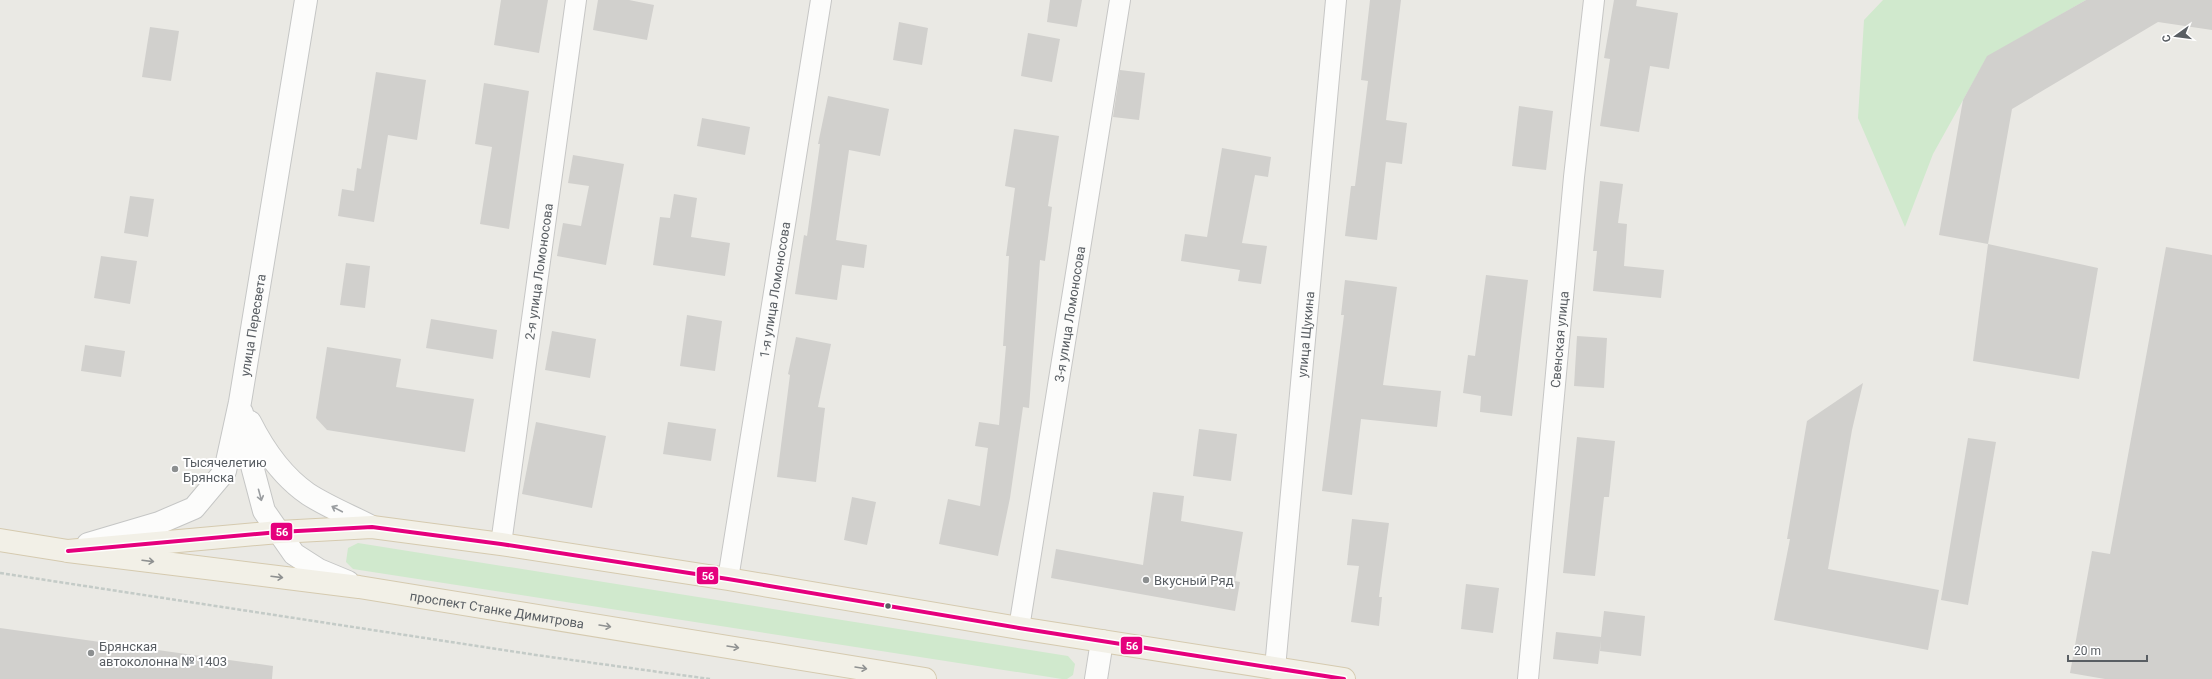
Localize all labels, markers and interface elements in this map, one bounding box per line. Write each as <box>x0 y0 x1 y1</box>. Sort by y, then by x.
north arrow <box>2156 16 2196 56</box>
text: С <box>2160 33 2174 43</box>
street label: 2-я улица Ломоносова <box>522 202 555 341</box>
street label: 1-я улица Ломоносова <box>756 221 793 359</box>
street label: 3-я улица Ломоносова <box>1051 245 1088 383</box>
street label: улица Пересвета <box>237 273 268 377</box>
street label: улица Щукина <box>1294 290 1317 378</box>
street label: Свенская улица <box>1547 290 1571 389</box>
place label: Тысячелетию Брянска <box>183 455 267 485</box>
marker: Тысячелетию Брянска <box>170 464 180 474</box>
one-way arrow <box>257 488 264 501</box>
one-way arrow <box>331 504 343 512</box>
line badge: 56 <box>270 522 293 541</box>
text: 56 <box>276 526 288 539</box>
one-way arrow <box>141 557 154 564</box>
line badge: 56 <box>696 566 719 585</box>
text: 56 <box>702 570 714 583</box>
one-way arrow <box>270 573 283 580</box>
place label: Вкусный Ряд <box>1154 573 1234 588</box>
marker: Вкусный Ряд <box>1141 575 1151 585</box>
street label: проспект Станке Димитрова <box>409 588 585 631</box>
unlabelled marker <box>883 601 893 611</box>
one-way arrow <box>598 622 611 630</box>
line badge: 56 <box>1120 636 1143 655</box>
scale bar <box>2068 637 2147 663</box>
place label: Брянская автоколонна № 1403 <box>99 639 227 669</box>
text: 56 <box>1126 640 1138 653</box>
one-way arrow <box>726 643 739 651</box>
text: 20 m <box>2074 644 2101 658</box>
marker: Брянская автоколонна № 1403 <box>86 648 96 658</box>
one-way arrow <box>854 665 867 673</box>

